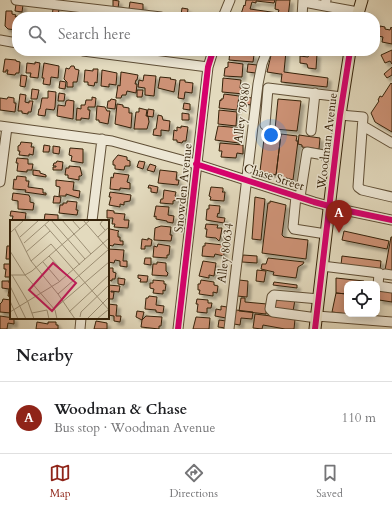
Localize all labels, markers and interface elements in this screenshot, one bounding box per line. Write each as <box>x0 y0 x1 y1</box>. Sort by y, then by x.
search box <box>12 12 380 56</box>
icon: search <box>26 23 48 45</box>
text: Search here <box>58 24 131 44</box>
street label: Alley 79880 <box>230 82 254 144</box>
street label: Woodman Avenue <box>313 92 341 191</box>
your location <box>261 125 281 145</box>
street label: Snowden Avenue <box>170 143 196 233</box>
street label: Chase Street <box>242 160 306 194</box>
pin: A <box>326 200 352 233</box>
inset map <box>10 220 109 319</box>
street label: Alley 80634 <box>213 222 237 284</box>
map controls <box>344 281 380 317</box>
button: locate <box>344 281 380 317</box>
text: Nearby <box>16 344 73 367</box>
text: Woodman & Chase <box>54 399 187 419</box>
text: A <box>24 409 34 427</box>
text: 110 m <box>342 409 376 427</box>
text: Bus stop · Woodman Avenue <box>54 419 215 437</box>
tab: Map <box>49 462 71 501</box>
tab: Directions <box>169 462 218 501</box>
tab: Saved <box>316 462 343 501</box>

